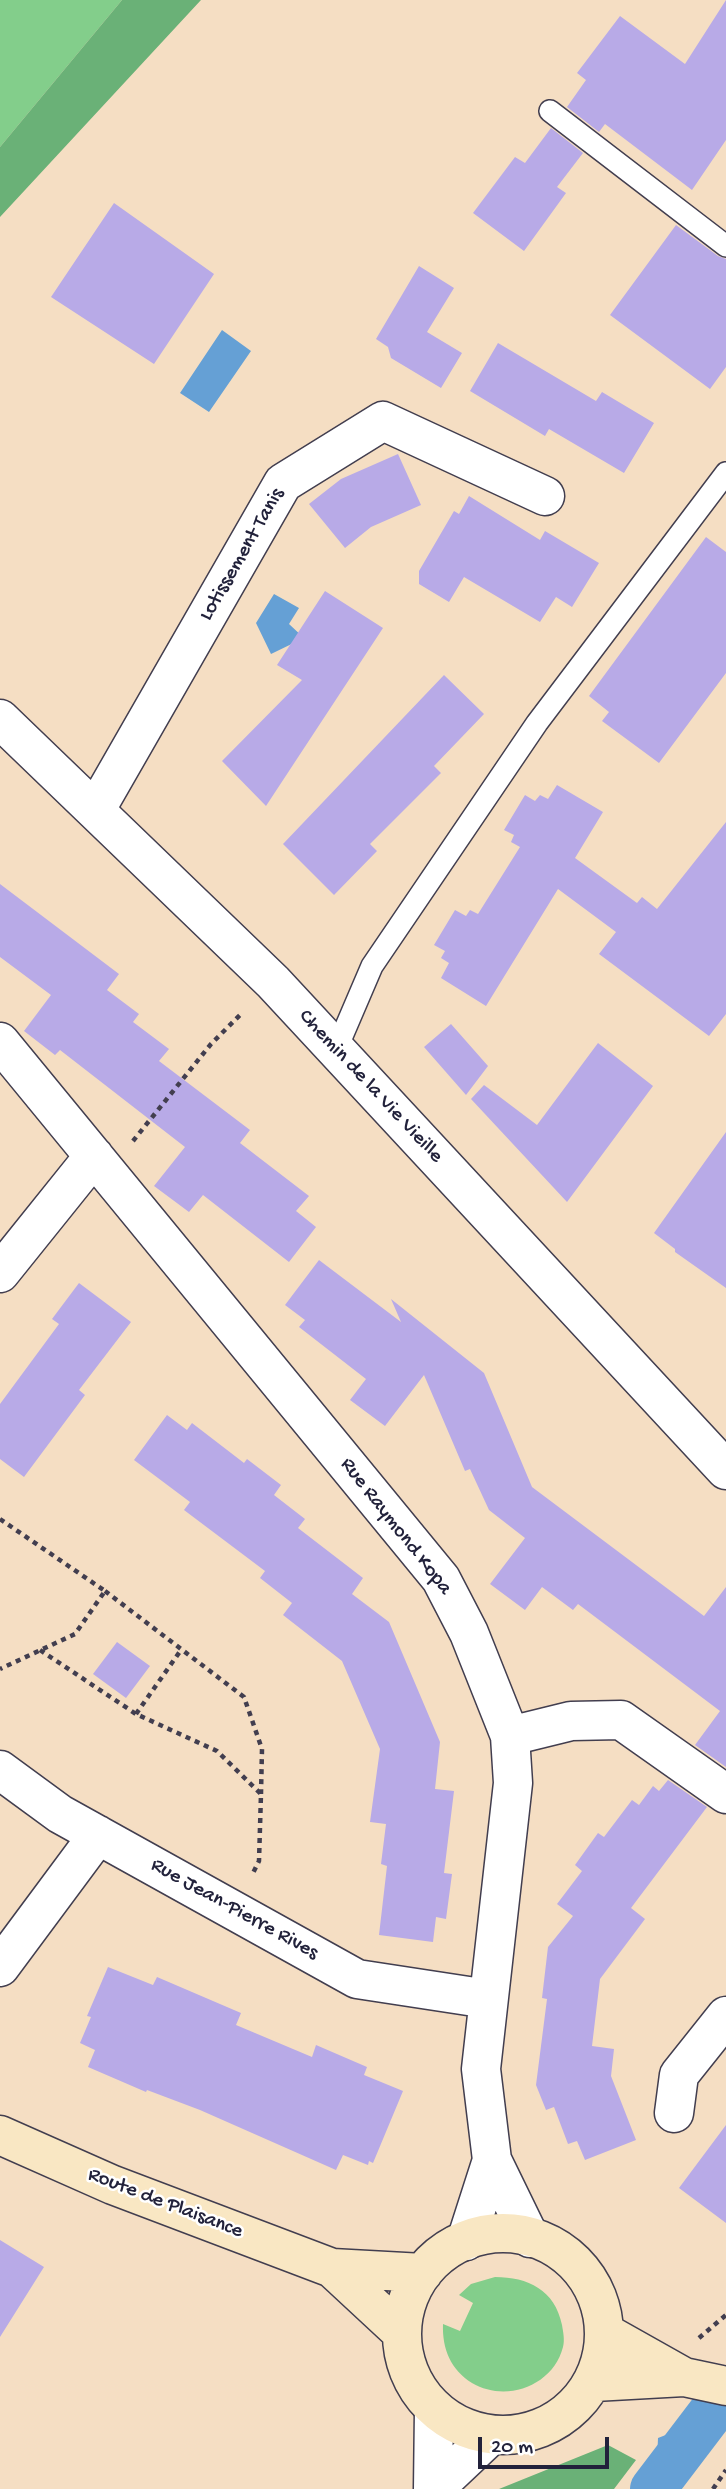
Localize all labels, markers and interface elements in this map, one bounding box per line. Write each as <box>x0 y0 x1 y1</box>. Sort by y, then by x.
street label: Lotissement Tanis <box>195 484 291 626</box>
street label: Chemin de la Vie Vieille <box>292 1005 448 1169</box>
street label: Rue Raymond Kopa <box>334 1453 456 1601</box>
street label: Rue Jean-Pierre Rives <box>146 1853 322 1967</box>
street label: Route de Plaisance <box>84 2163 246 2245</box>
scale bar <box>481 2422 612 2466</box>
text: 20 m <box>491 2436 533 2461</box>

